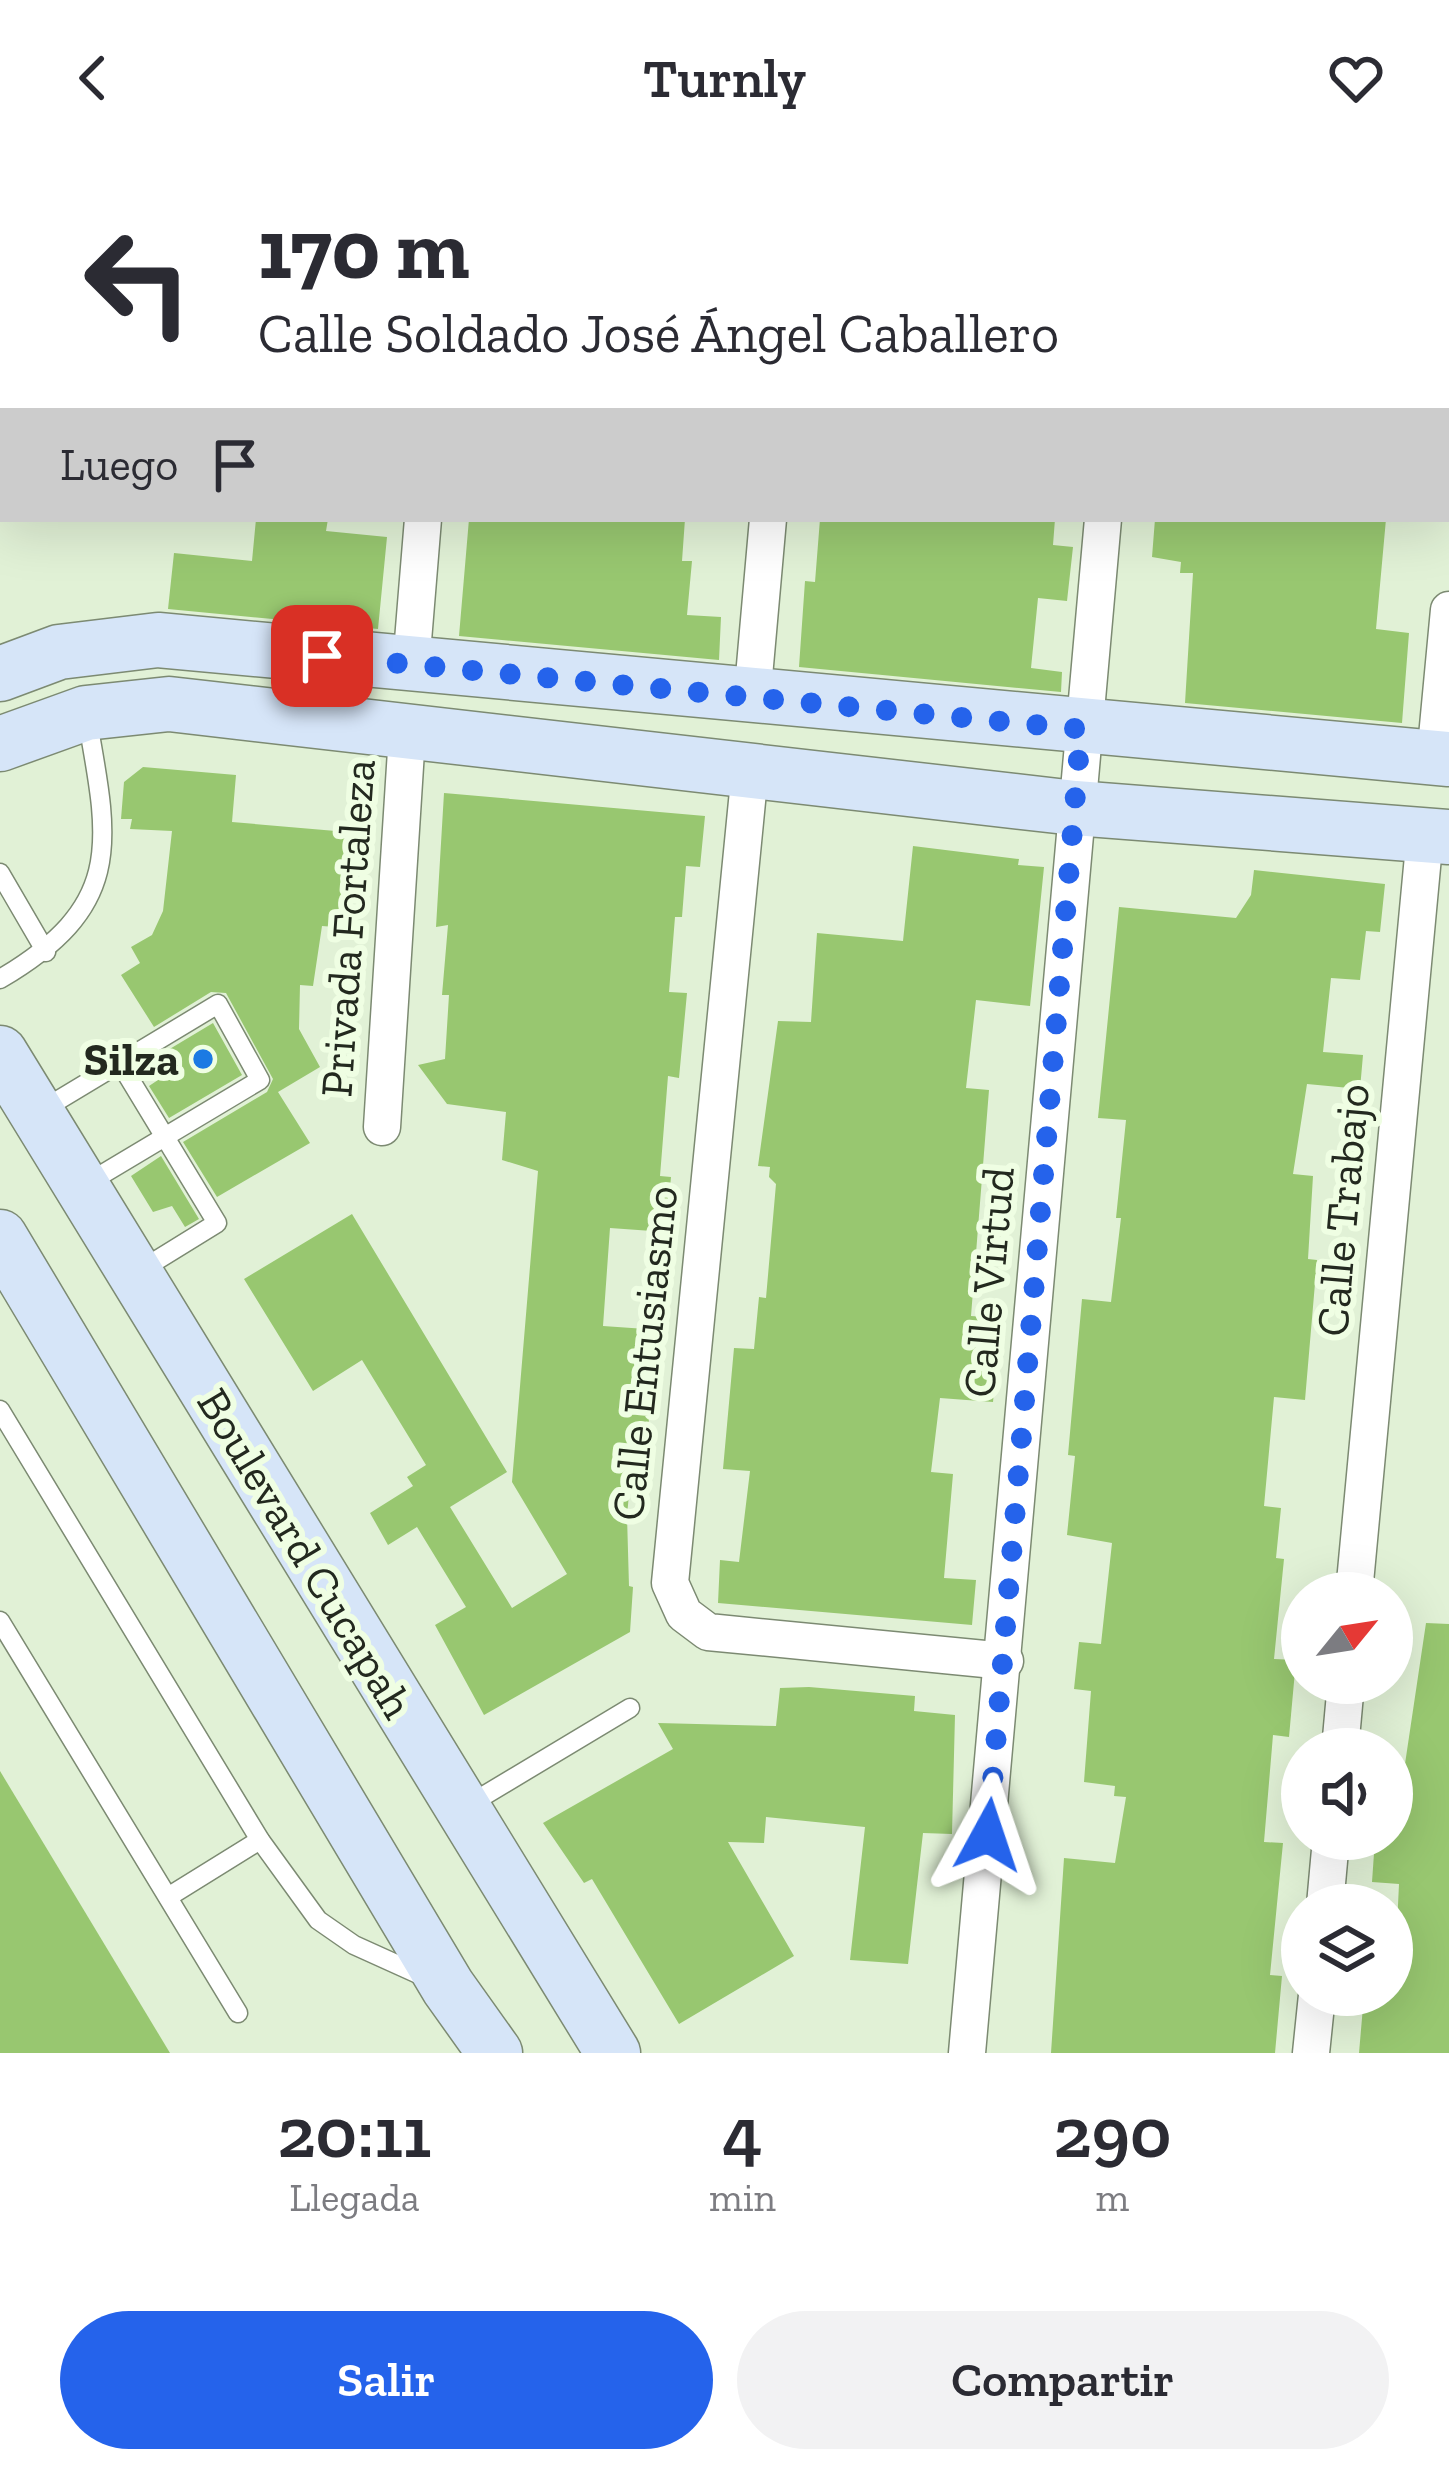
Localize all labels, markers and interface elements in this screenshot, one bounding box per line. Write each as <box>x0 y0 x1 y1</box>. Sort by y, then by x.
icon: back <box>60 45 126 111</box>
icon: heart <box>1323 45 1389 111</box>
text: Turnly <box>643 46 806 111</box>
text: 170 m <box>258 199 470 300</box>
icon: left <box>60 204 216 360</box>
text: Calle Soldado José Ángel Caballero <box>258 301 1059 366</box>
icon: arrive <box>202 432 268 498</box>
text: Luego <box>60 438 178 492</box>
pin <box>271 605 373 707</box>
icon: arrive <box>289 623 355 689</box>
street label: Privada Fortaleza <box>309 757 387 1099</box>
place label: Silza <box>83 1033 179 1087</box>
marker: Silza <box>190 1046 216 1072</box>
street label: Calle Trabajo <box>1305 1082 1381 1339</box>
street label: Calle Virtud <box>952 1164 1026 1400</box>
street label: Calle Entusiasmo <box>601 1183 689 1523</box>
street label: Boulevard Cucapah <box>185 1379 425 1728</box>
north arrow <box>1281 1572 1413 1704</box>
map controls <box>1281 1572 1413 2016</box>
button: sound <box>1281 1728 1413 1860</box>
position arrow <box>925 1772 1051 1898</box>
button: layers <box>1281 1884 1413 2016</box>
text: 20:11 <box>278 2089 431 2175</box>
text: 4 <box>722 2089 763 2175</box>
text: 290 <box>1053 2089 1171 2175</box>
text: Llegada <box>289 2174 420 2221</box>
text: min <box>709 2174 776 2221</box>
text: m <box>1096 2174 1129 2221</box>
button: Salir <box>60 2311 713 2449</box>
button: Compartir <box>737 2311 1389 2449</box>

